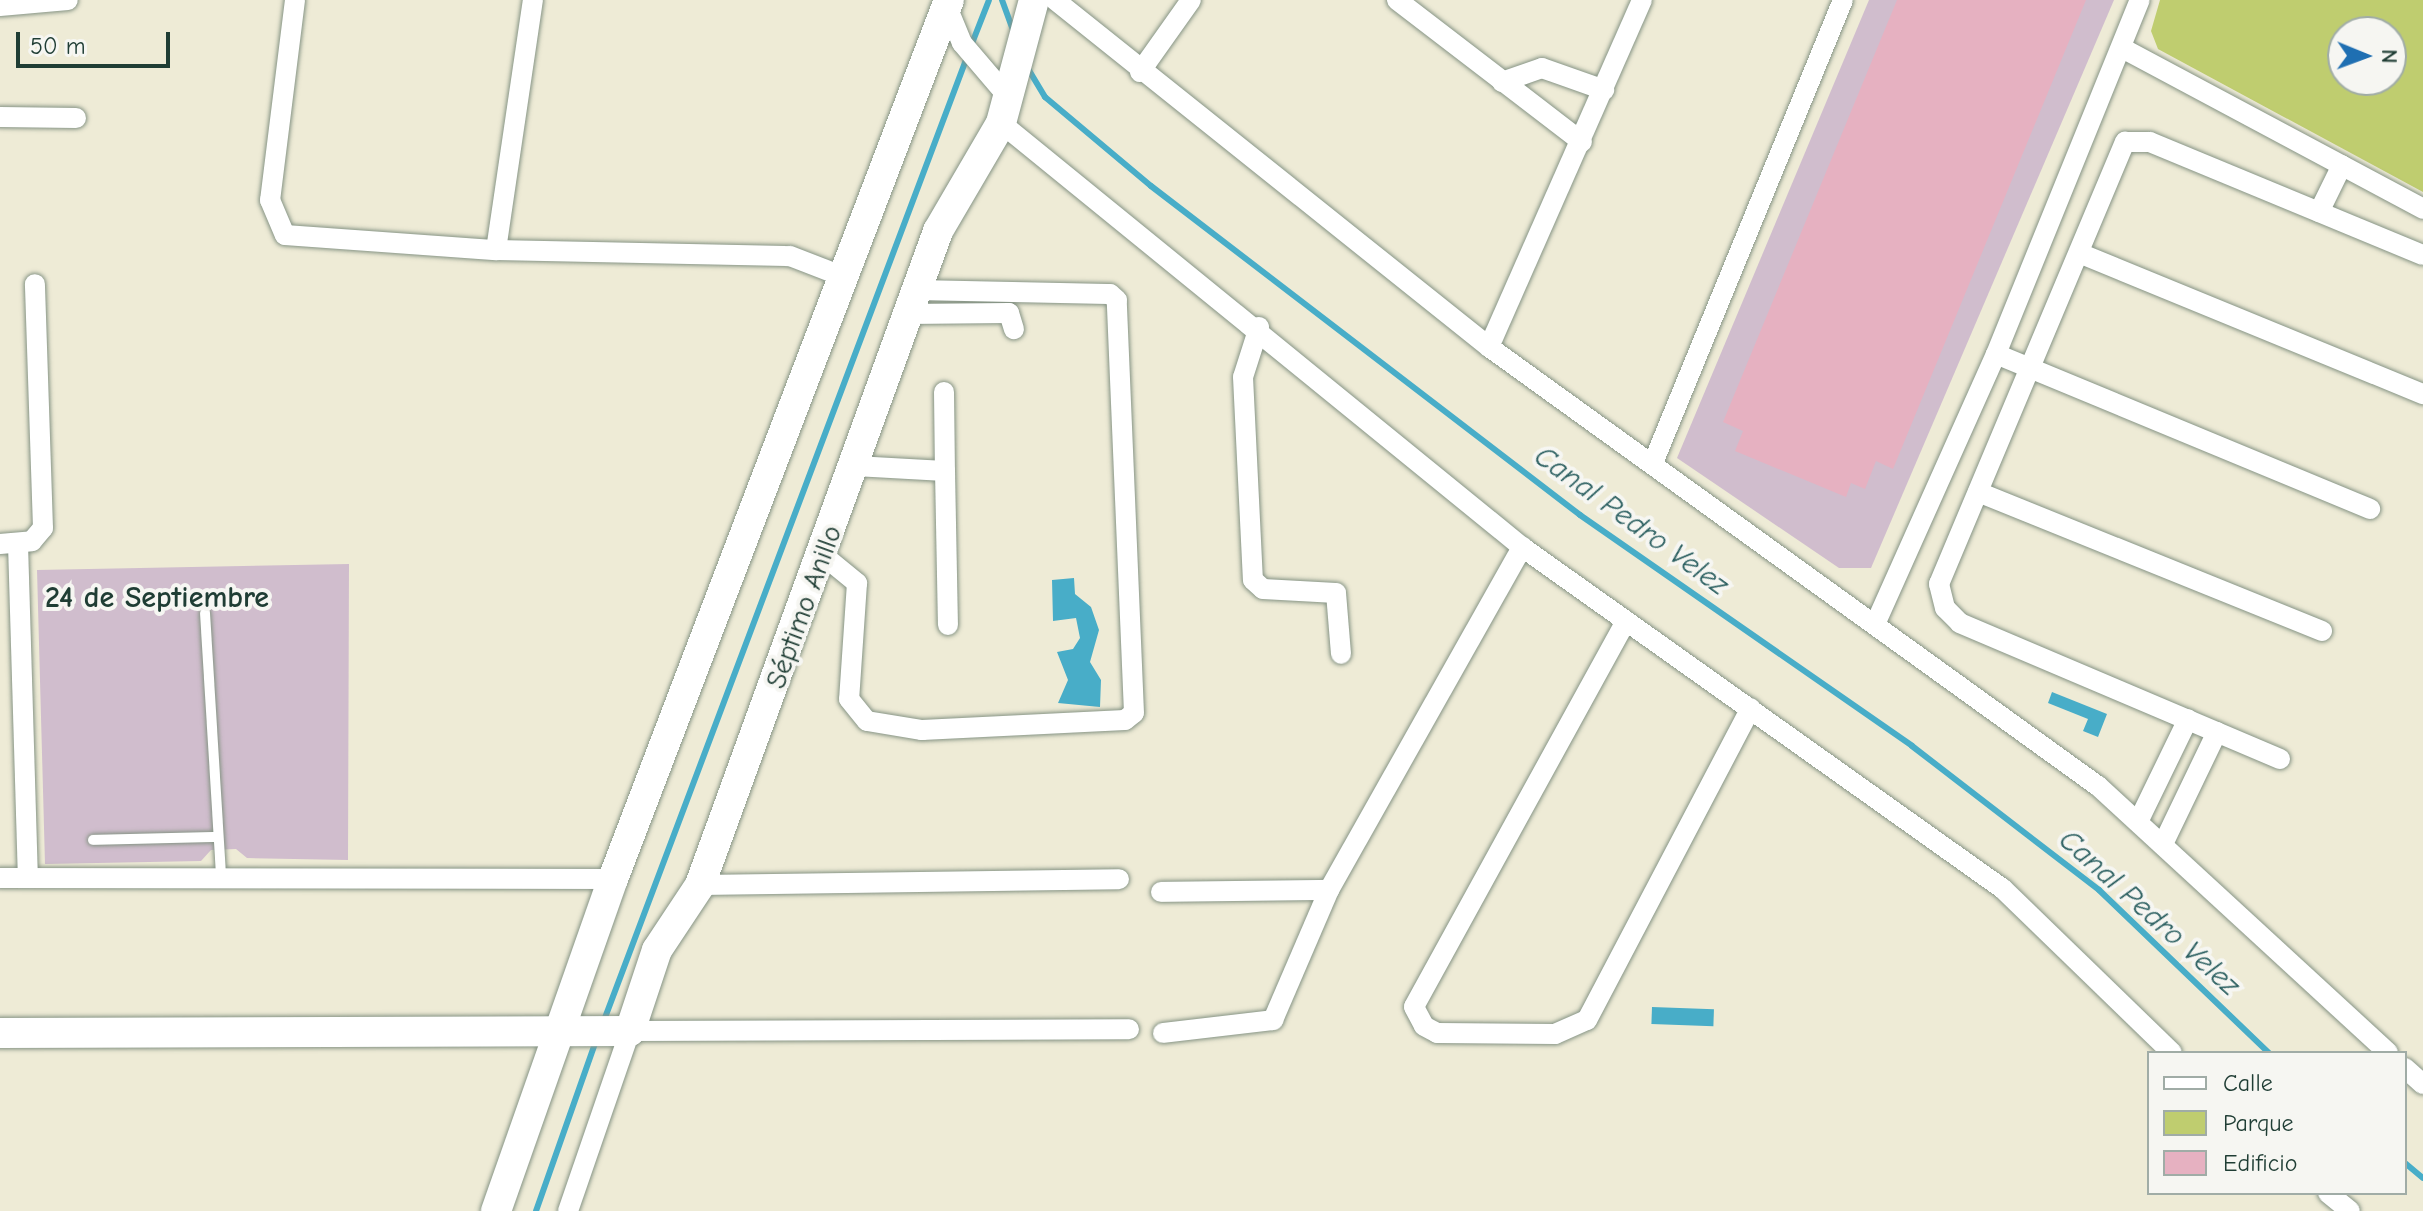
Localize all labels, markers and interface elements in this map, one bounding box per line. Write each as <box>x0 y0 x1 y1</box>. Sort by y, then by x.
scale bar <box>20 16 174 66</box>
north arrow <box>2327 16 2407 96</box>
text: 50 m <box>30 32 86 60</box>
text: N <box>2376 49 2402 64</box>
water label: Canal Pedro Velez <box>1527 439 1735 603</box>
street label: Séptimo Anillo <box>759 521 849 693</box>
district label: 24 de Septiembre <box>45 580 269 616</box>
water label: Canal Pedro Velez <box>2051 822 2247 1004</box>
legend <box>2147 1051 2407 1195</box>
text: Calle <box>2223 1069 2273 1097</box>
text: Parque <box>2223 1109 2294 1137</box>
text: Edificio <box>2223 1149 2298 1177</box>

